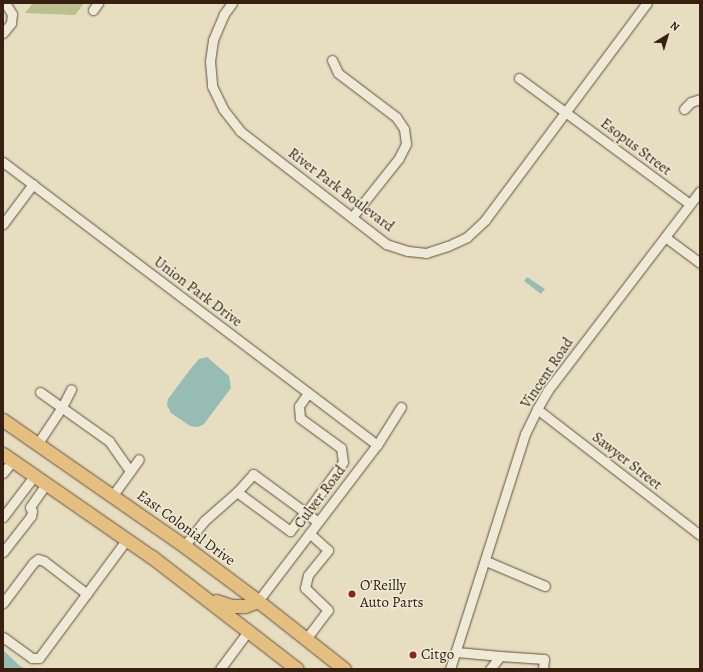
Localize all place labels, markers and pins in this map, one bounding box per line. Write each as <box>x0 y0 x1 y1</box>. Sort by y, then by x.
place label: O'Reilly Auto Parts <box>360 576 424 611</box>
marker: O'Reilly Auto Parts <box>347 589 357 599</box>
place label: Citgo <box>421 646 454 664</box>
marker: Citgo <box>408 650 418 660</box>

